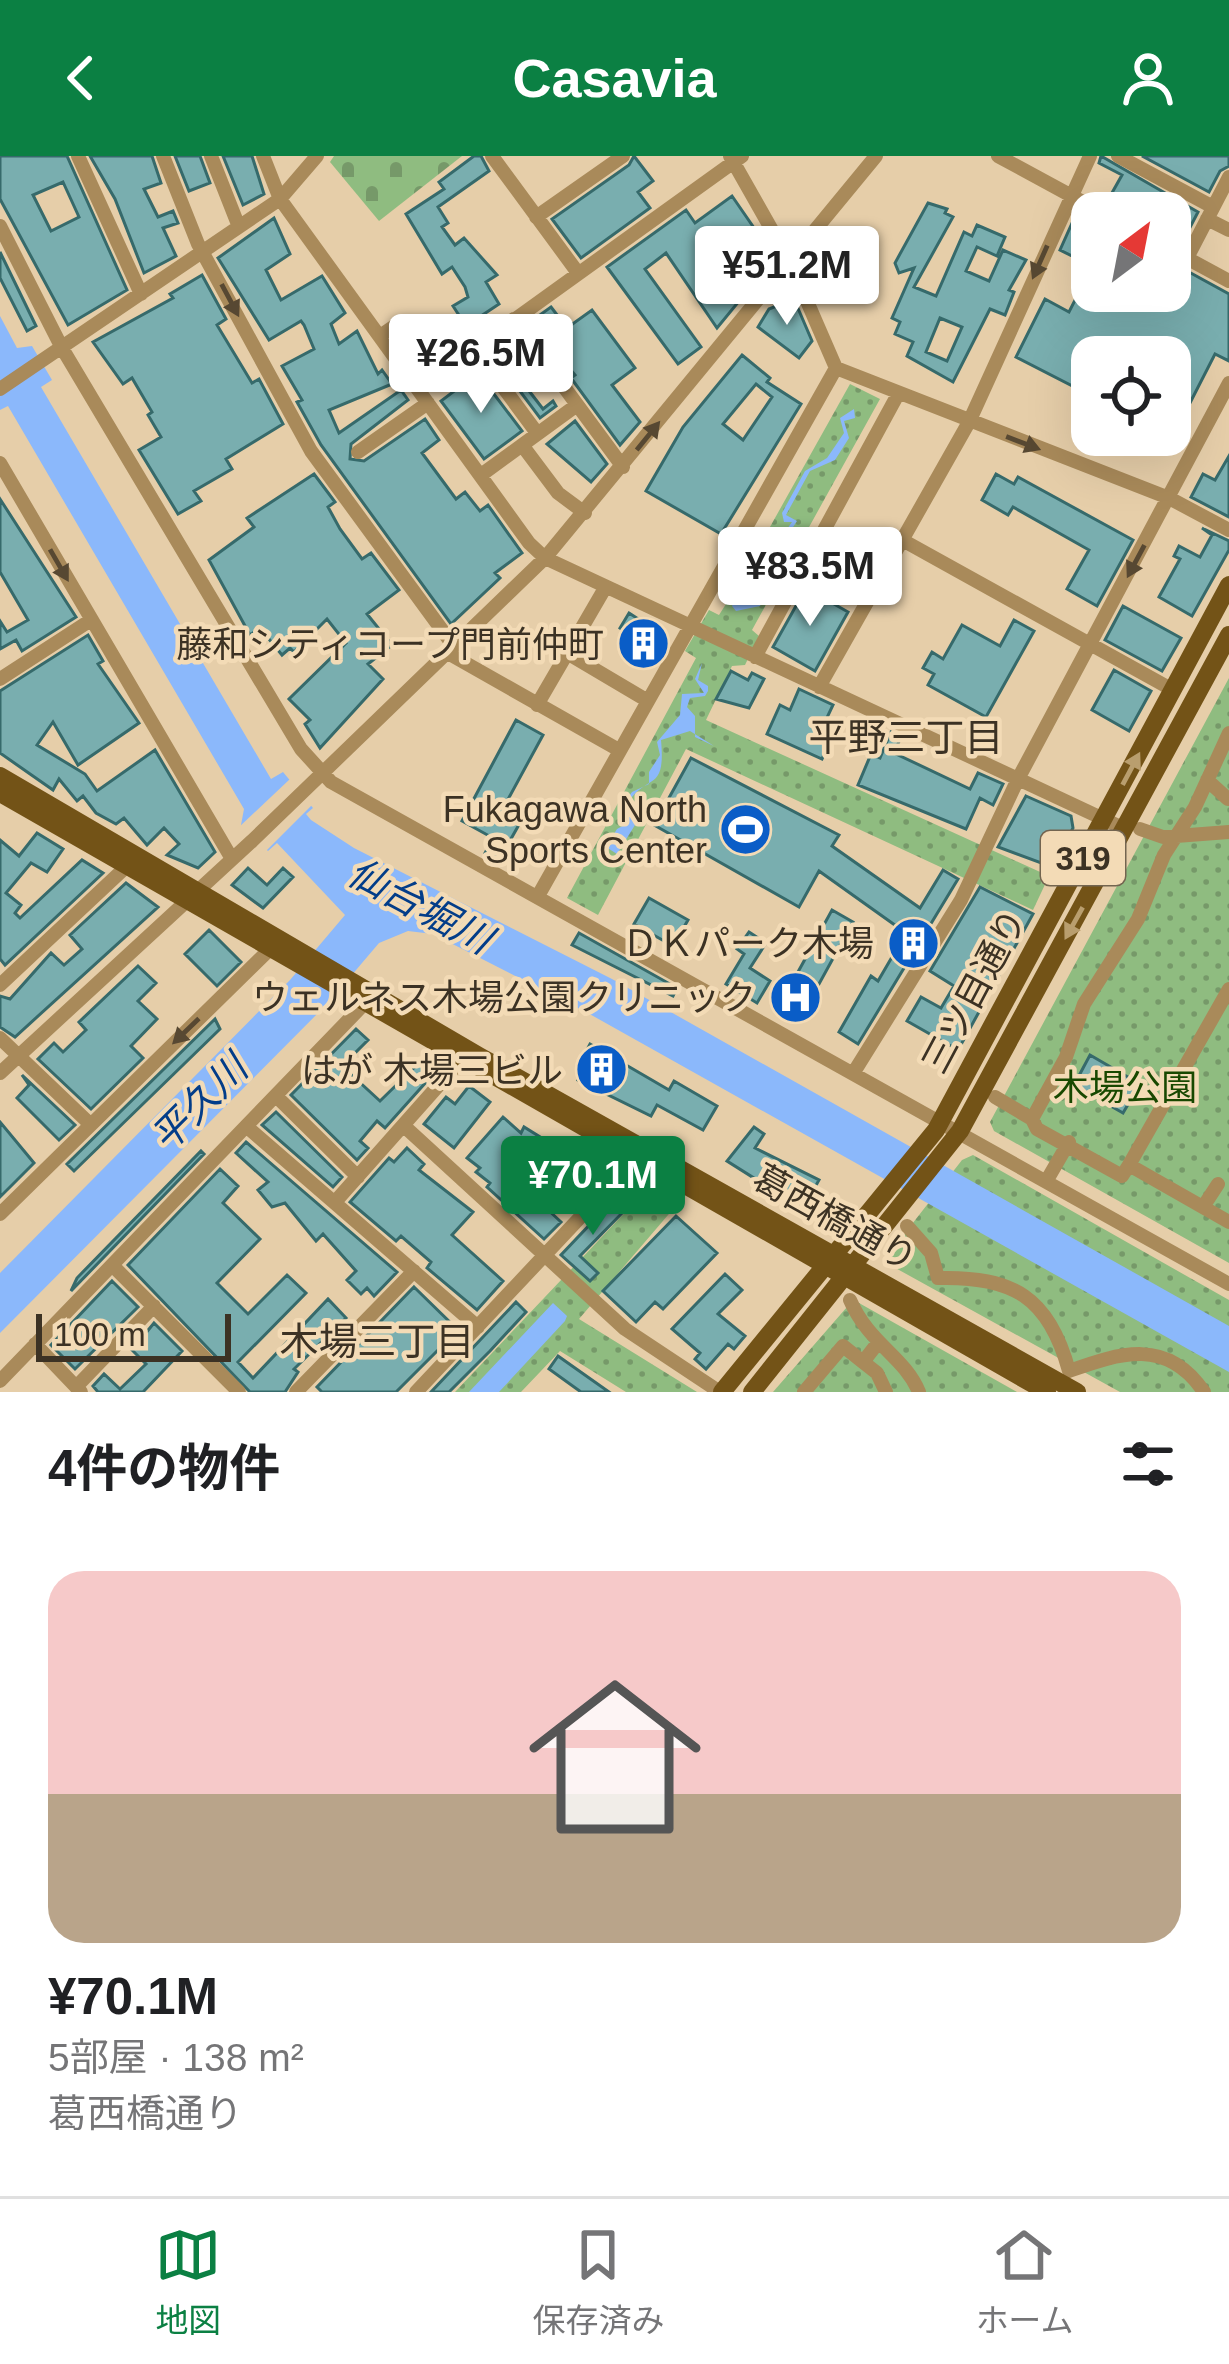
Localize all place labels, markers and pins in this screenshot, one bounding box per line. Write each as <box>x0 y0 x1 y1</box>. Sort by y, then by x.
pin: ¥51.2M <box>689 226 885 328</box>
pin: ¥26.5M <box>383 314 579 416</box>
pin: ¥83.5M <box>712 527 908 629</box>
building icon: 藤和シティコープ門前仲町 <box>615 616 671 672</box>
place label: 藤和シティコープ門前仲町 <box>176 624 604 665</box>
place label: Fukagawa North Sports Center <box>443 789 707 871</box>
sports icon: Fukagawa North Sports Center <box>718 802 774 858</box>
building icon: ＤＫパーク木場 <box>885 915 941 971</box>
place label: ＤＫパーク木場 <box>622 923 874 964</box>
hospital icon: ウェルネス木場公園クリニック <box>767 969 823 1025</box>
place label: ウェルネス木場公園クリニック <box>252 977 756 1018</box>
building icon: はが 木場三ビル <box>574 1042 630 1098</box>
place label: はが 木場三ビル <box>301 1050 563 1091</box>
pin: ¥70.1M <box>495 1136 691 1238</box>

